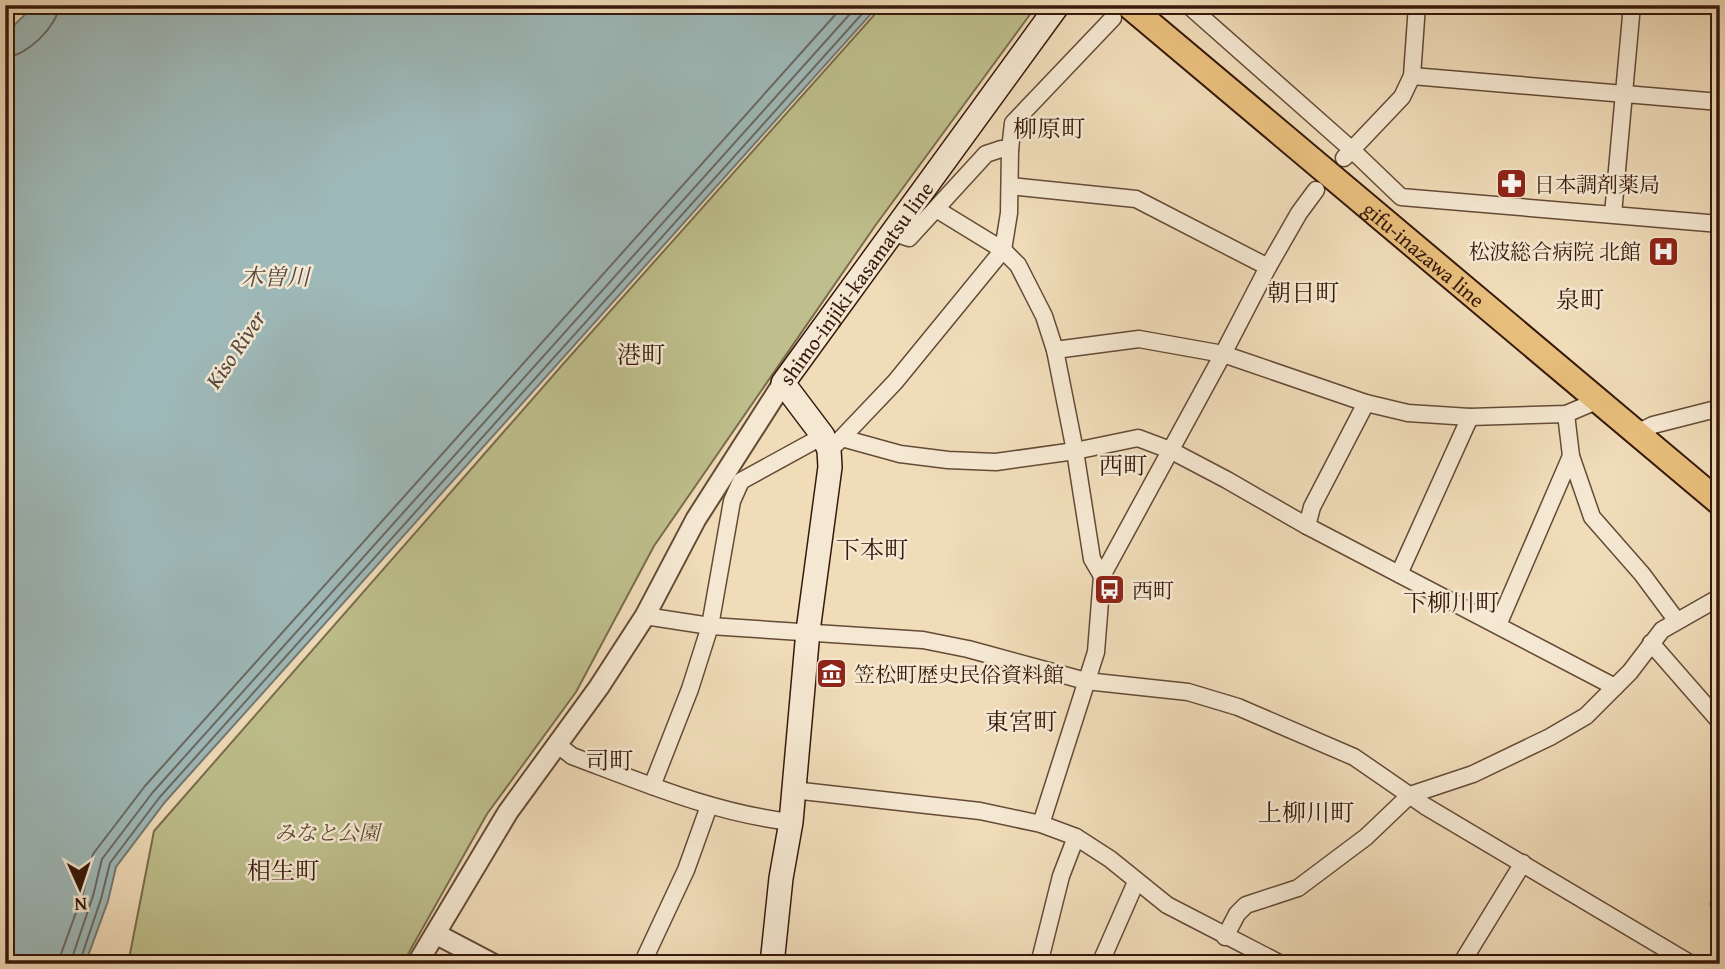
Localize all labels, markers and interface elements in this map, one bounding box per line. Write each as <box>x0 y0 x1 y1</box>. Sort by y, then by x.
district label: 柳原町 <box>1013 111 1085 146</box>
pharmacy icon: 日本調剤薬局 <box>1494 167 1528 201</box>
place label: 日本調剤薬局 <box>1534 169 1660 200</box>
street label: shimo-injiki-kasamatsu line <box>771 174 941 391</box>
street label: gifu-inazawa line <box>1356 194 1492 315</box>
hospital icon: 松波総合病院 北館 <box>1647 234 1681 268</box>
place label: 松波総合病院 北館 <box>1468 236 1641 267</box>
water label: 木曽川 <box>241 260 313 293</box>
district label: 朝日町 <box>1267 275 1339 310</box>
district label: 泉町 <box>1556 282 1604 317</box>
water label: Kiso River <box>196 302 274 395</box>
district label: 港町 <box>617 337 665 372</box>
district label: 西町 <box>1099 448 1147 483</box>
district label: 下本町 <box>836 532 908 567</box>
bus stop icon: 西町 <box>1092 573 1126 607</box>
place label: 西町 <box>1132 575 1174 606</box>
district label: 下柳川町 <box>1403 585 1499 620</box>
museum icon: 笠松町歴史民俗資料館 <box>814 657 848 691</box>
place label: 笠松町歴史民俗資料館 <box>854 659 1064 690</box>
district label: 東宮町 <box>985 704 1057 739</box>
district label: 司町 <box>585 743 633 778</box>
district label: 上柳川町 <box>1258 795 1354 830</box>
park label: みなと公園 <box>275 817 382 848</box>
north arrow <box>46 853 116 923</box>
district label: 相生町 <box>247 853 319 888</box>
text: N <box>74 891 88 919</box>

